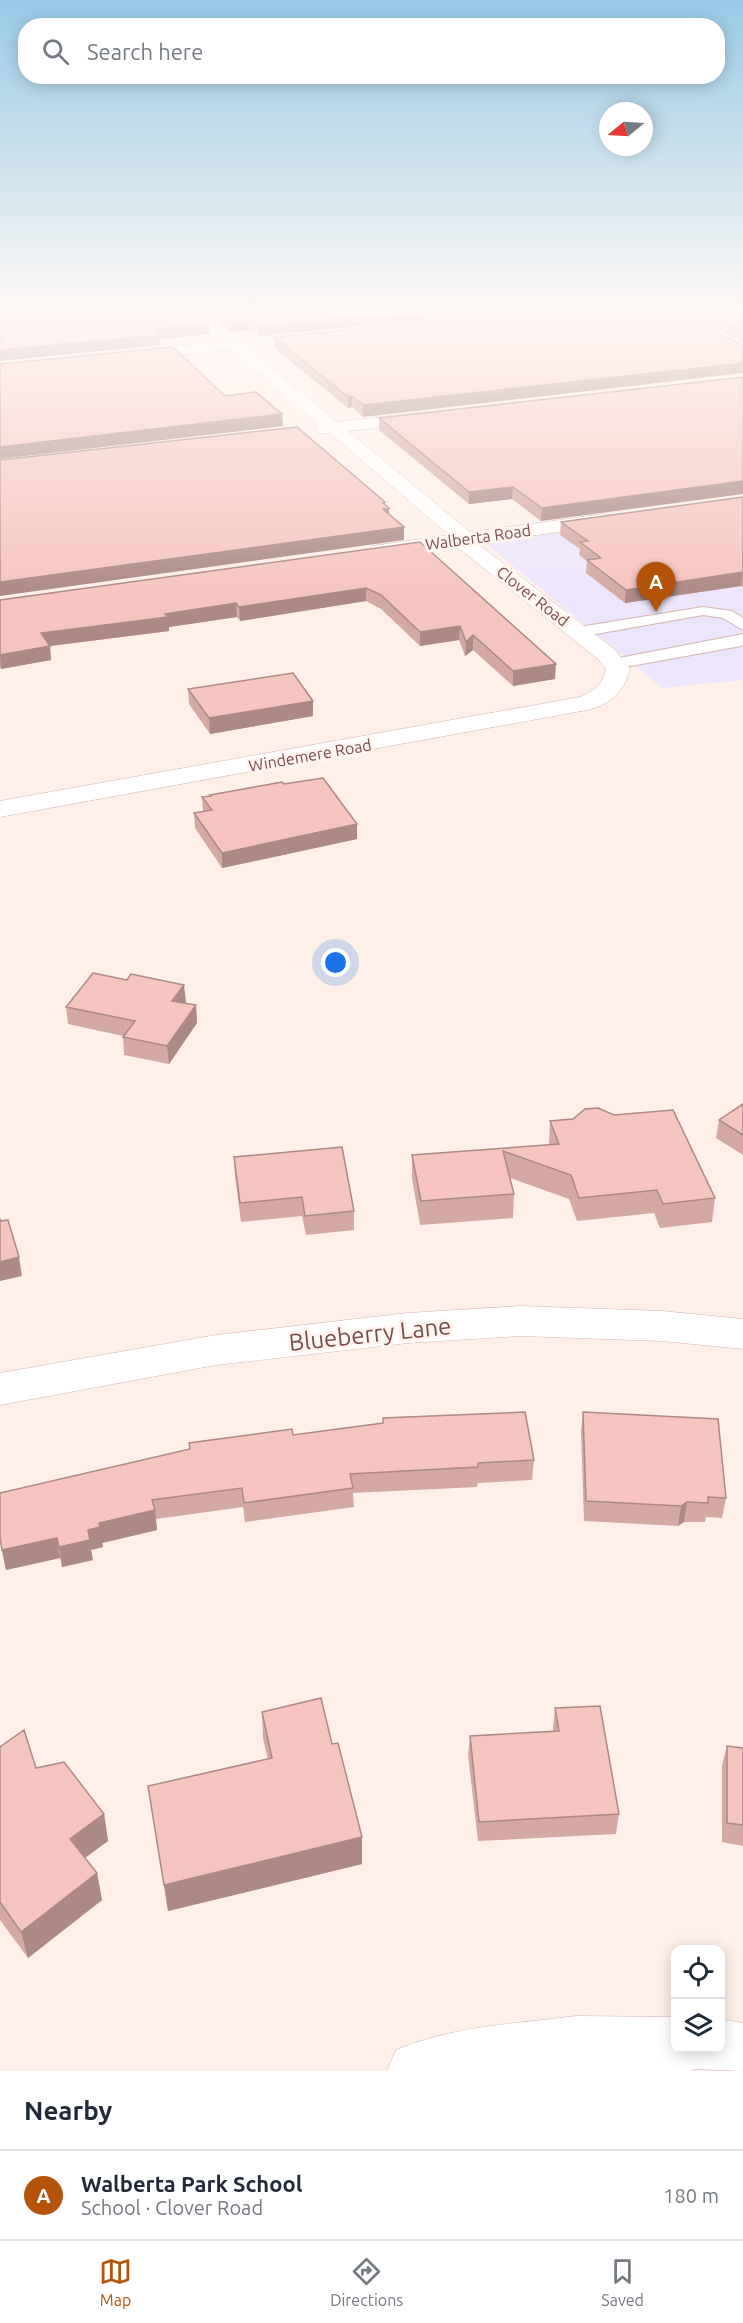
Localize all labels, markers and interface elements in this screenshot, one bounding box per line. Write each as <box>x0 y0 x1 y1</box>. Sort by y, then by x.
search box <box>18 18 725 84</box>
icon: search <box>39 35 72 68</box>
text: Search here <box>87 39 203 64</box>
north arrow <box>599 102 653 156</box>
street label: Walberta Road <box>424 521 532 553</box>
street label: Clover Road <box>493 562 573 630</box>
pin: A <box>636 562 676 612</box>
street label: Windemere Road <box>247 735 373 775</box>
your location <box>321 948 350 977</box>
street label: Blueberry Lane <box>287 1312 453 1356</box>
map controls <box>671 1945 725 2053</box>
button: locate <box>671 1945 725 1999</box>
button: layers <box>671 1999 725 2053</box>
text: Nearby <box>24 2096 112 2125</box>
text: Walberta Park School <box>81 2171 302 2196</box>
text: A <box>36 2184 51 2207</box>
text: 180 m <box>663 2184 719 2207</box>
text: School · Clover Road <box>81 2196 263 2219</box>
tab: Map <box>99 2255 132 2309</box>
tab: Directions <box>330 2255 403 2309</box>
tab: Saved <box>601 2255 644 2309</box>

